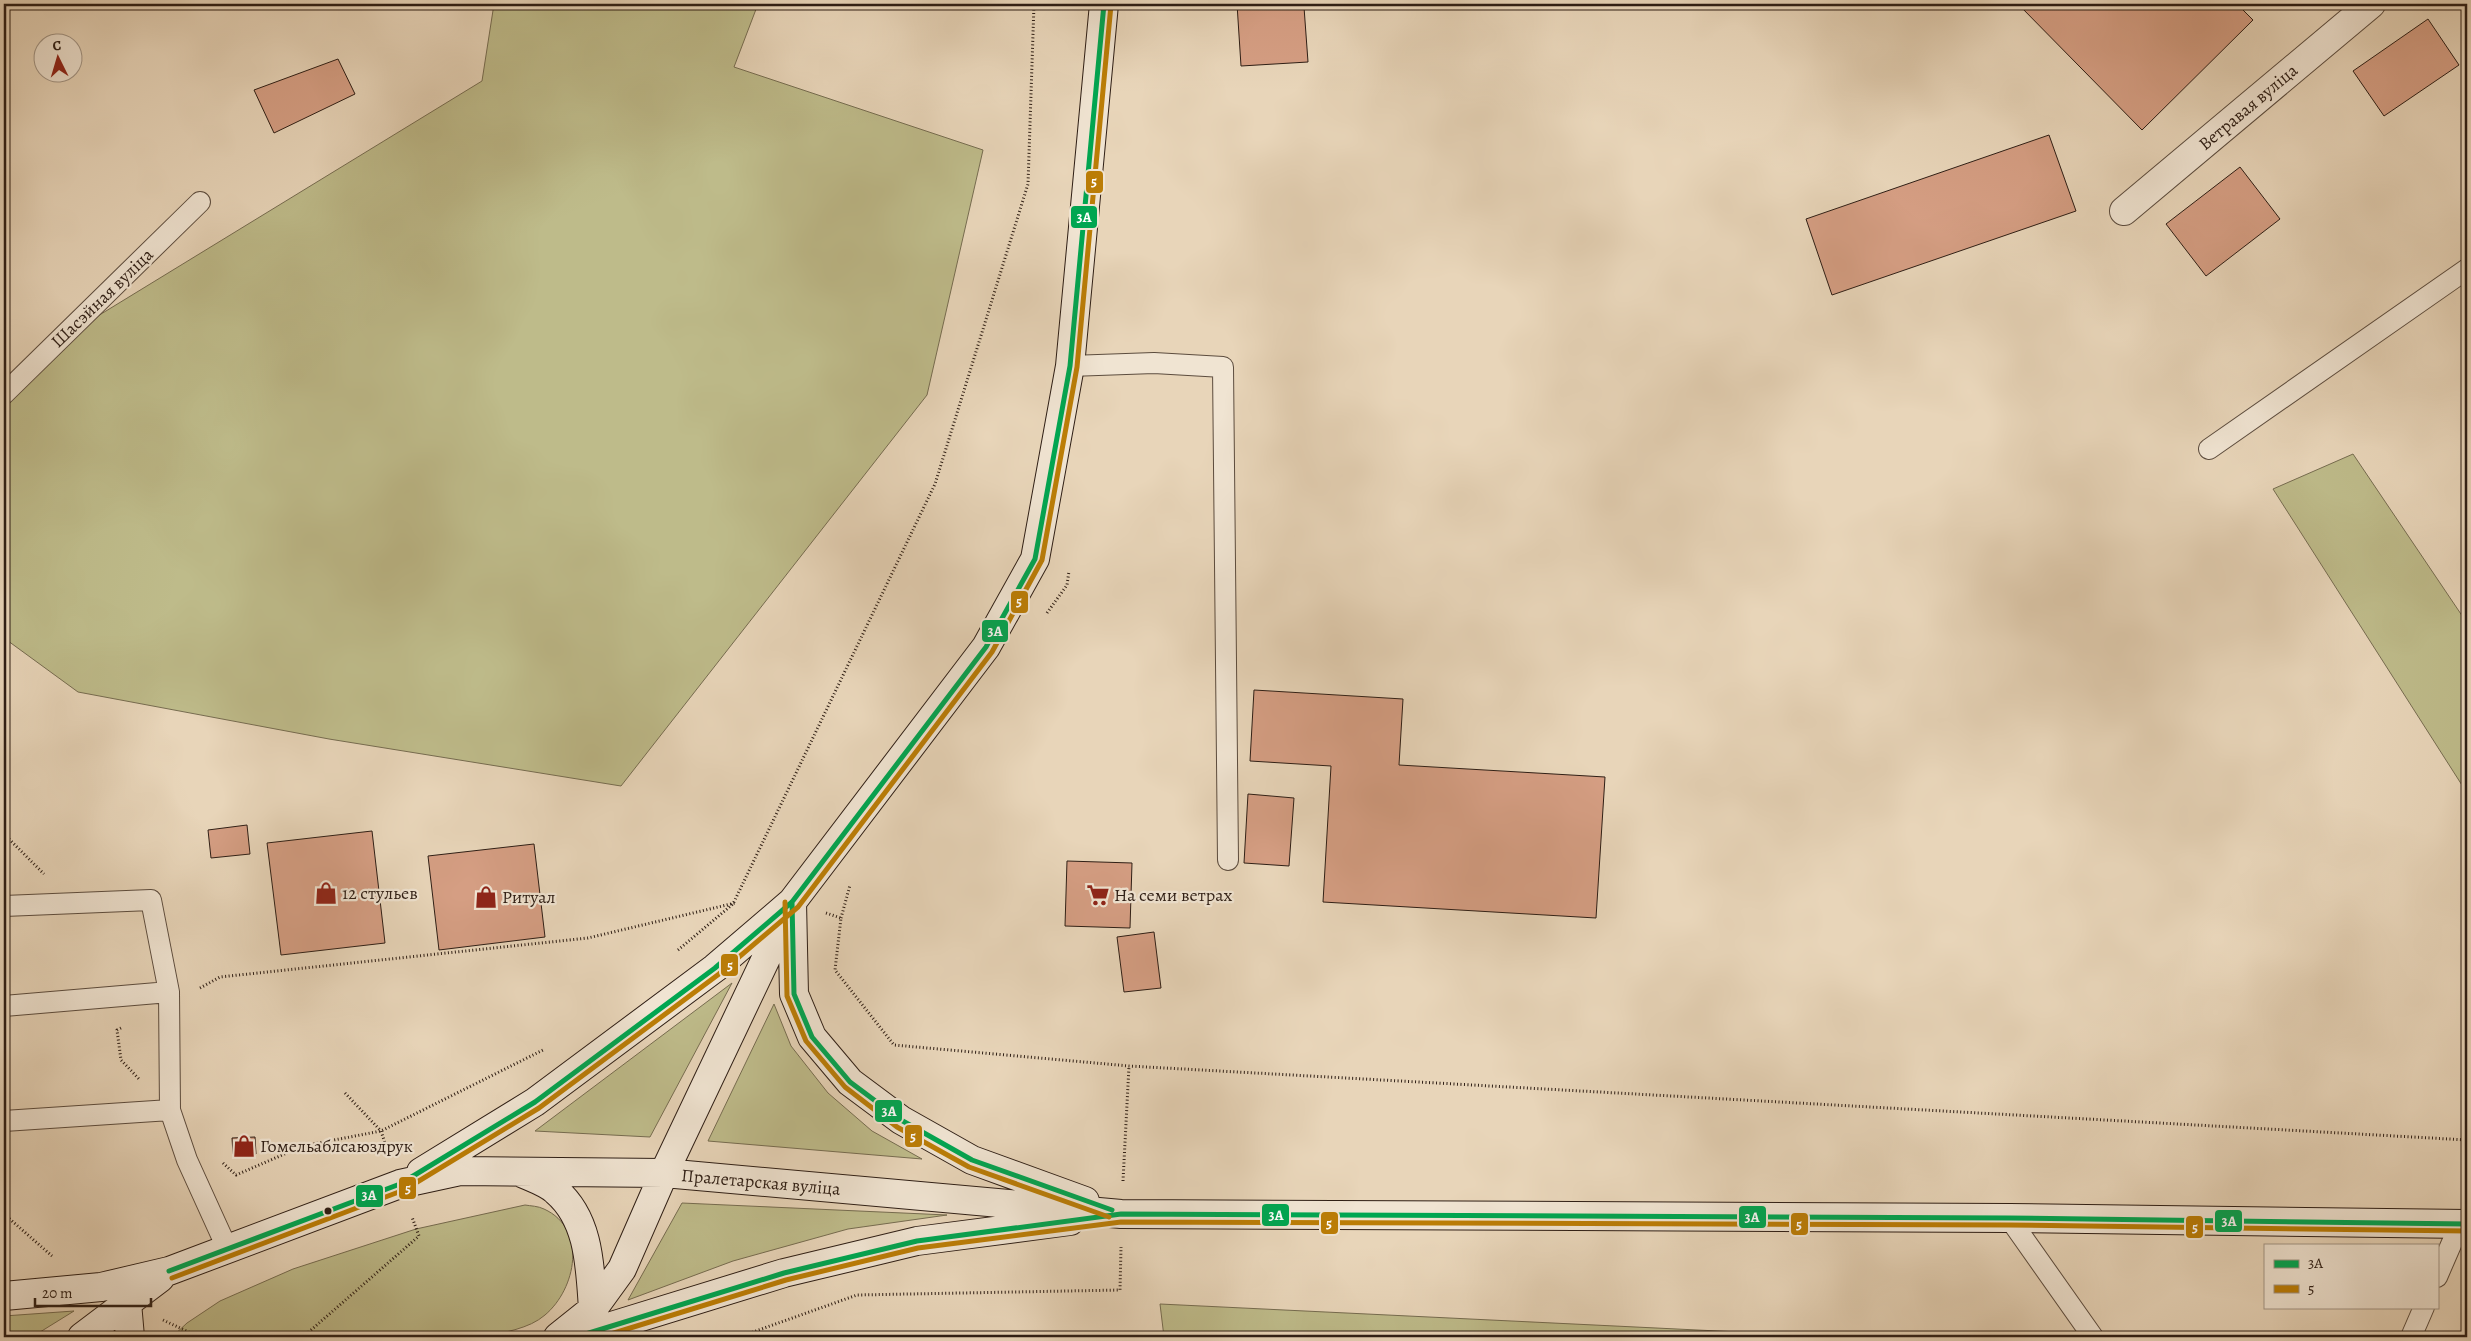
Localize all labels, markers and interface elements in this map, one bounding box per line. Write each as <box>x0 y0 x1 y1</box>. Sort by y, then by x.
north arrow <box>32 32 82 82</box>
text: С <box>52 36 62 55</box>
street label: Ветравая вуліца <box>2193 58 2303 156</box>
line badge: 5 <box>1085 170 1104 194</box>
text: 5 <box>1091 172 1097 191</box>
line badge: 3А <box>1070 205 1098 229</box>
text: 3А <box>1077 208 1092 227</box>
street label: Шасэйная вуліца <box>46 242 159 353</box>
line badge: 5 <box>1010 590 1029 614</box>
text: 5 <box>1016 592 1022 611</box>
line badge: 3А <box>981 619 1009 643</box>
text: 3А <box>988 622 1003 641</box>
shop icon: 12 стульев <box>313 880 339 906</box>
place label: 12 стульев <box>342 881 418 905</box>
supermarket icon: На семи ветрах <box>1085 882 1111 908</box>
place label: На семи ветрах <box>1114 883 1232 907</box>
shop icon: Ритуал <box>473 884 499 910</box>
place label: Ритуал <box>502 885 555 909</box>
line badge: 5 <box>720 953 739 977</box>
text: 5 <box>727 956 733 975</box>
line badge: 3А <box>874 1099 903 1123</box>
text: 3А <box>882 1102 897 1121</box>
line badge: 5 <box>904 1124 923 1148</box>
text: 5 <box>910 1127 916 1146</box>
shop icon: Гомельаблсаюздрук <box>231 1133 257 1159</box>
place label: Гомельаблсаюздрук <box>260 1134 413 1158</box>
street label: Пралетарская вуліца <box>680 1163 842 1201</box>
line badge: 5 <box>398 1176 417 1200</box>
text: 5 <box>405 1179 411 1198</box>
line badge: 3А <box>355 1184 384 1208</box>
text: 3А <box>362 1186 377 1205</box>
line badge: 3А <box>1261 1203 1290 1227</box>
line badge: 3А <box>1738 1205 1767 1229</box>
unlabelled marker <box>323 1206 333 1216</box>
text: 3А <box>1269 1206 1284 1225</box>
text: 3А <box>1745 1208 1760 1227</box>
line badge: 3А <box>2214 1209 2243 1233</box>
line badge: 5 <box>1320 1211 1339 1235</box>
line badge: 5 <box>1790 1212 1809 1236</box>
text: 3А <box>2222 1212 2237 1231</box>
text: 5 <box>1326 1214 1332 1233</box>
text: 5 <box>1796 1215 1802 1234</box>
line badge: 5 <box>2185 1215 2204 1239</box>
text: 5 <box>2192 1218 2198 1237</box>
legend <box>2264 1244 2438 1308</box>
text: 3А <box>2308 1253 2323 1273</box>
scale bar <box>35 1276 151 1308</box>
text: 5 <box>2308 1279 2314 1299</box>
text: 20 m <box>42 1283 73 1303</box>

